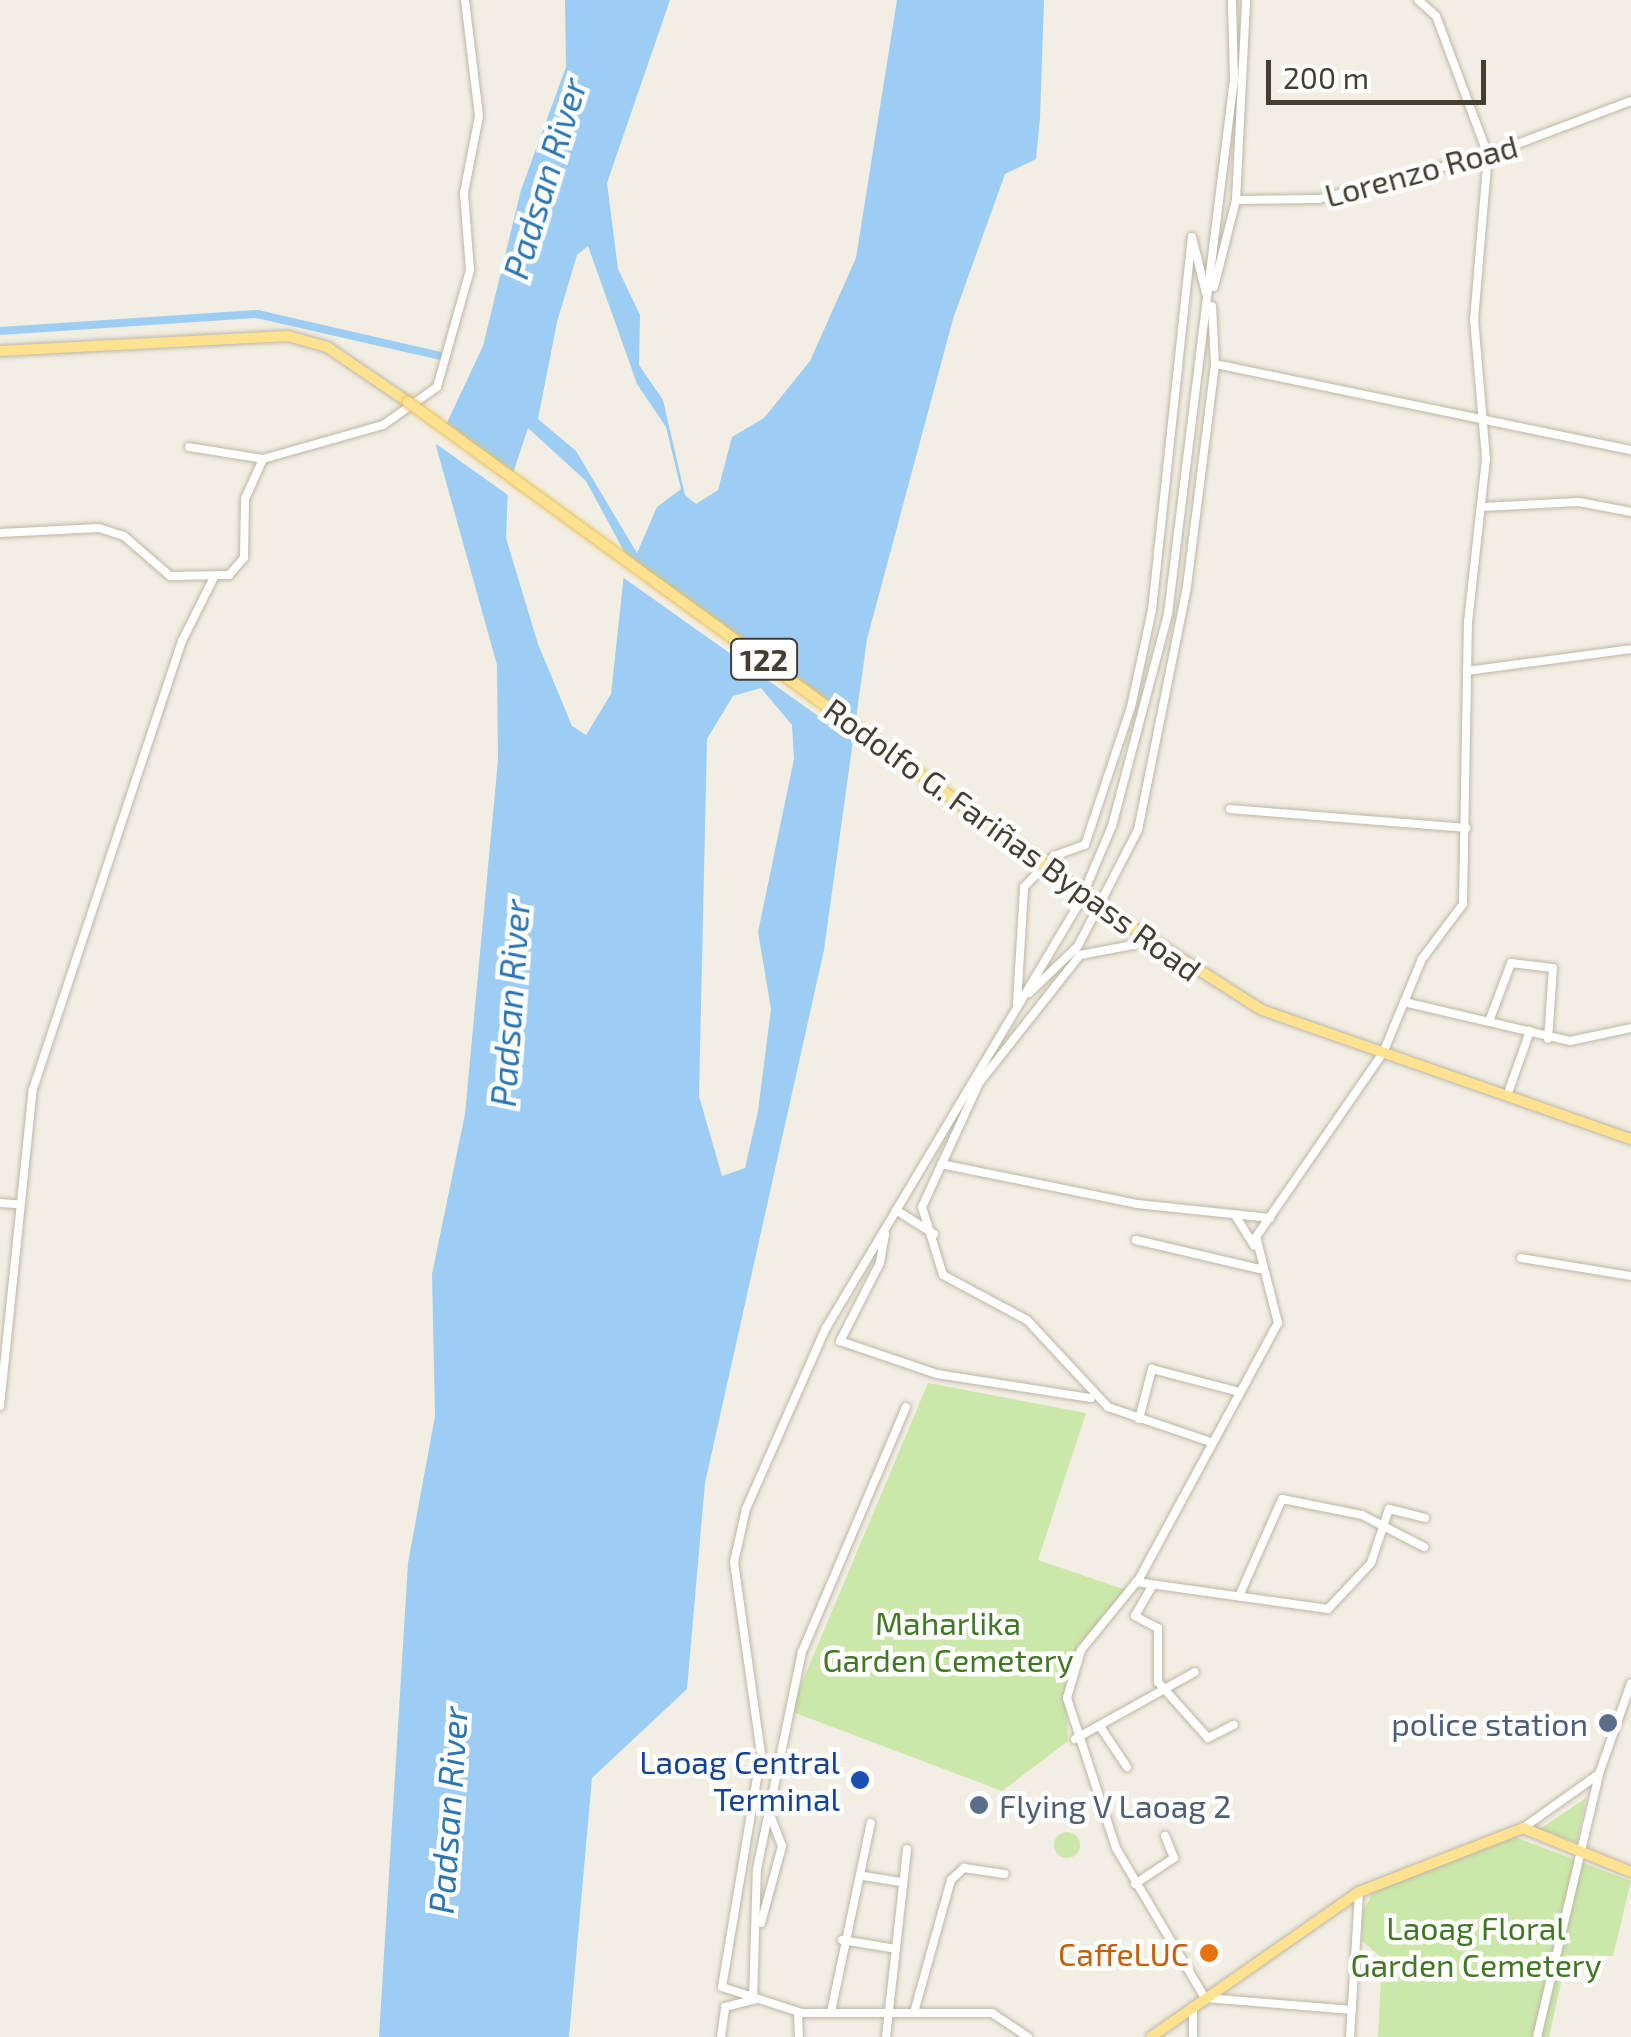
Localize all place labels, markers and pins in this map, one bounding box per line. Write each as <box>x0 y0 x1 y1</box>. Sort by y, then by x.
place label: police station <box>1391 1704 1588 1742</box>
marker: police station <box>1597 1712 1619 1734</box>
place label: Laoag Central Terminal <box>639 1743 840 1818</box>
marker: Laoag Central Terminal <box>849 1769 871 1791</box>
place label: Flying V Laoag 2 <box>999 1786 1233 1824</box>
marker: Flying V Laoag 2 <box>968 1794 990 1816</box>
place label: CaffeLUC <box>1058 1934 1189 1972</box>
marker: CaffeLUC <box>1198 1942 1220 1964</box>

